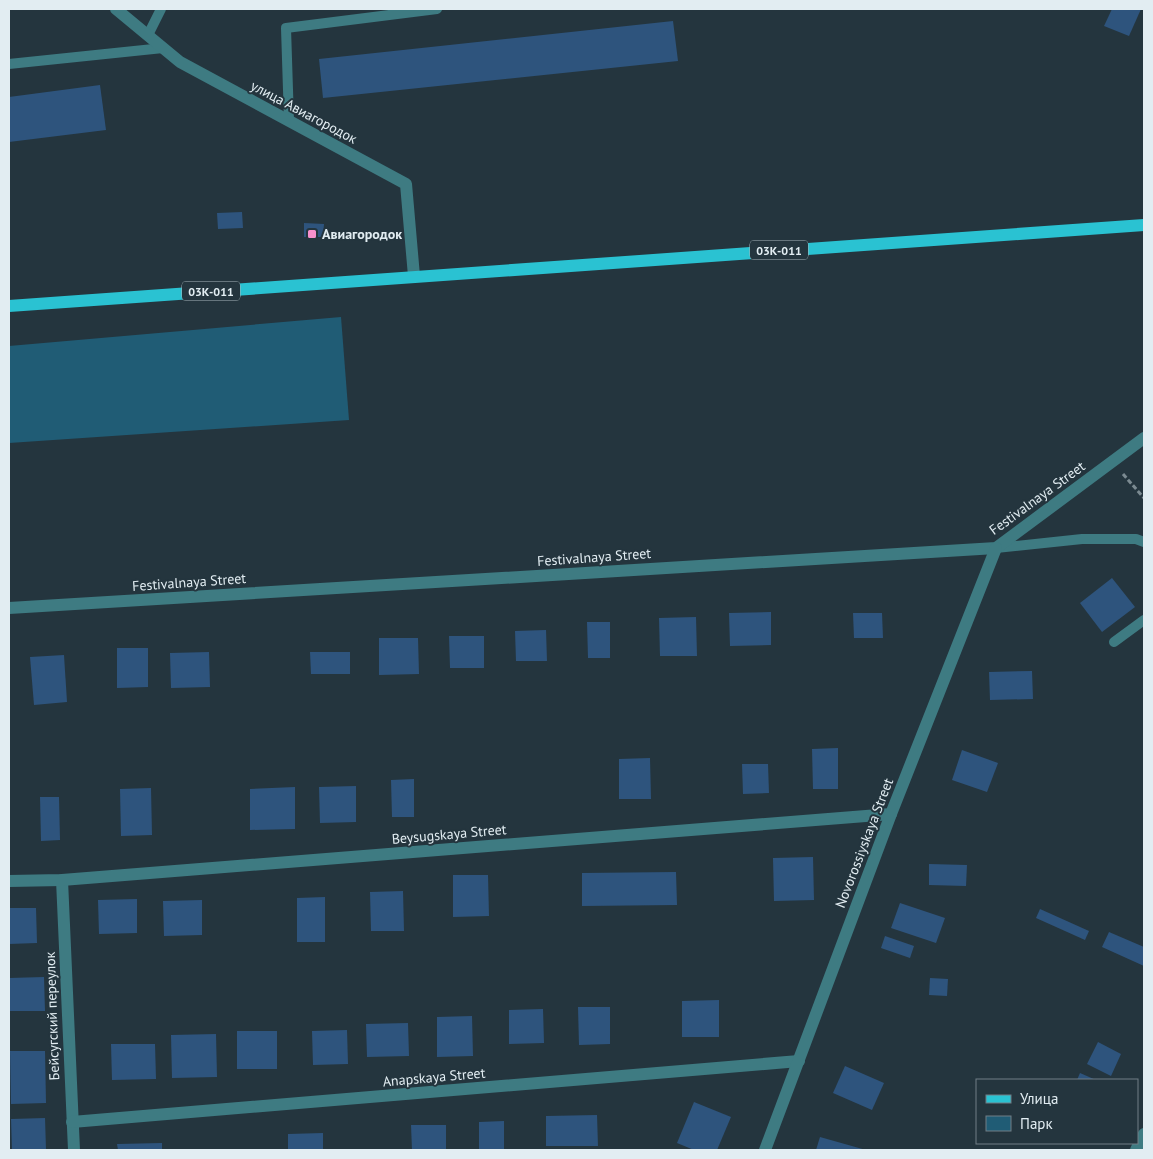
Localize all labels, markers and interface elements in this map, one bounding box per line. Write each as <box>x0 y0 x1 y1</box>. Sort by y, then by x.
street label: улица Авиагородок <box>248 76 361 148</box>
place label: Авиагородок <box>322 225 402 243</box>
marker: Авиагородок <box>306 228 318 240</box>
road number: 03К-011 <box>750 240 808 260</box>
road number: 03К-011 <box>182 282 240 300</box>
street label: Festivalnaya Street <box>986 457 1089 539</box>
street label: Festivalnaya Street <box>536 544 652 570</box>
street label: Festivalnaya Street <box>131 569 247 595</box>
street label: Novorossiyskaya Street <box>831 775 897 911</box>
street label: Beysugskaya Street <box>391 820 507 848</box>
street label: Бейсугский переулок <box>41 951 63 1081</box>
street label: Anapskaya Street <box>382 1064 486 1090</box>
legend <box>976 1079 1138 1144</box>
text: Улица <box>1020 1089 1058 1108</box>
text: Парк <box>1020 1114 1053 1133</box>

